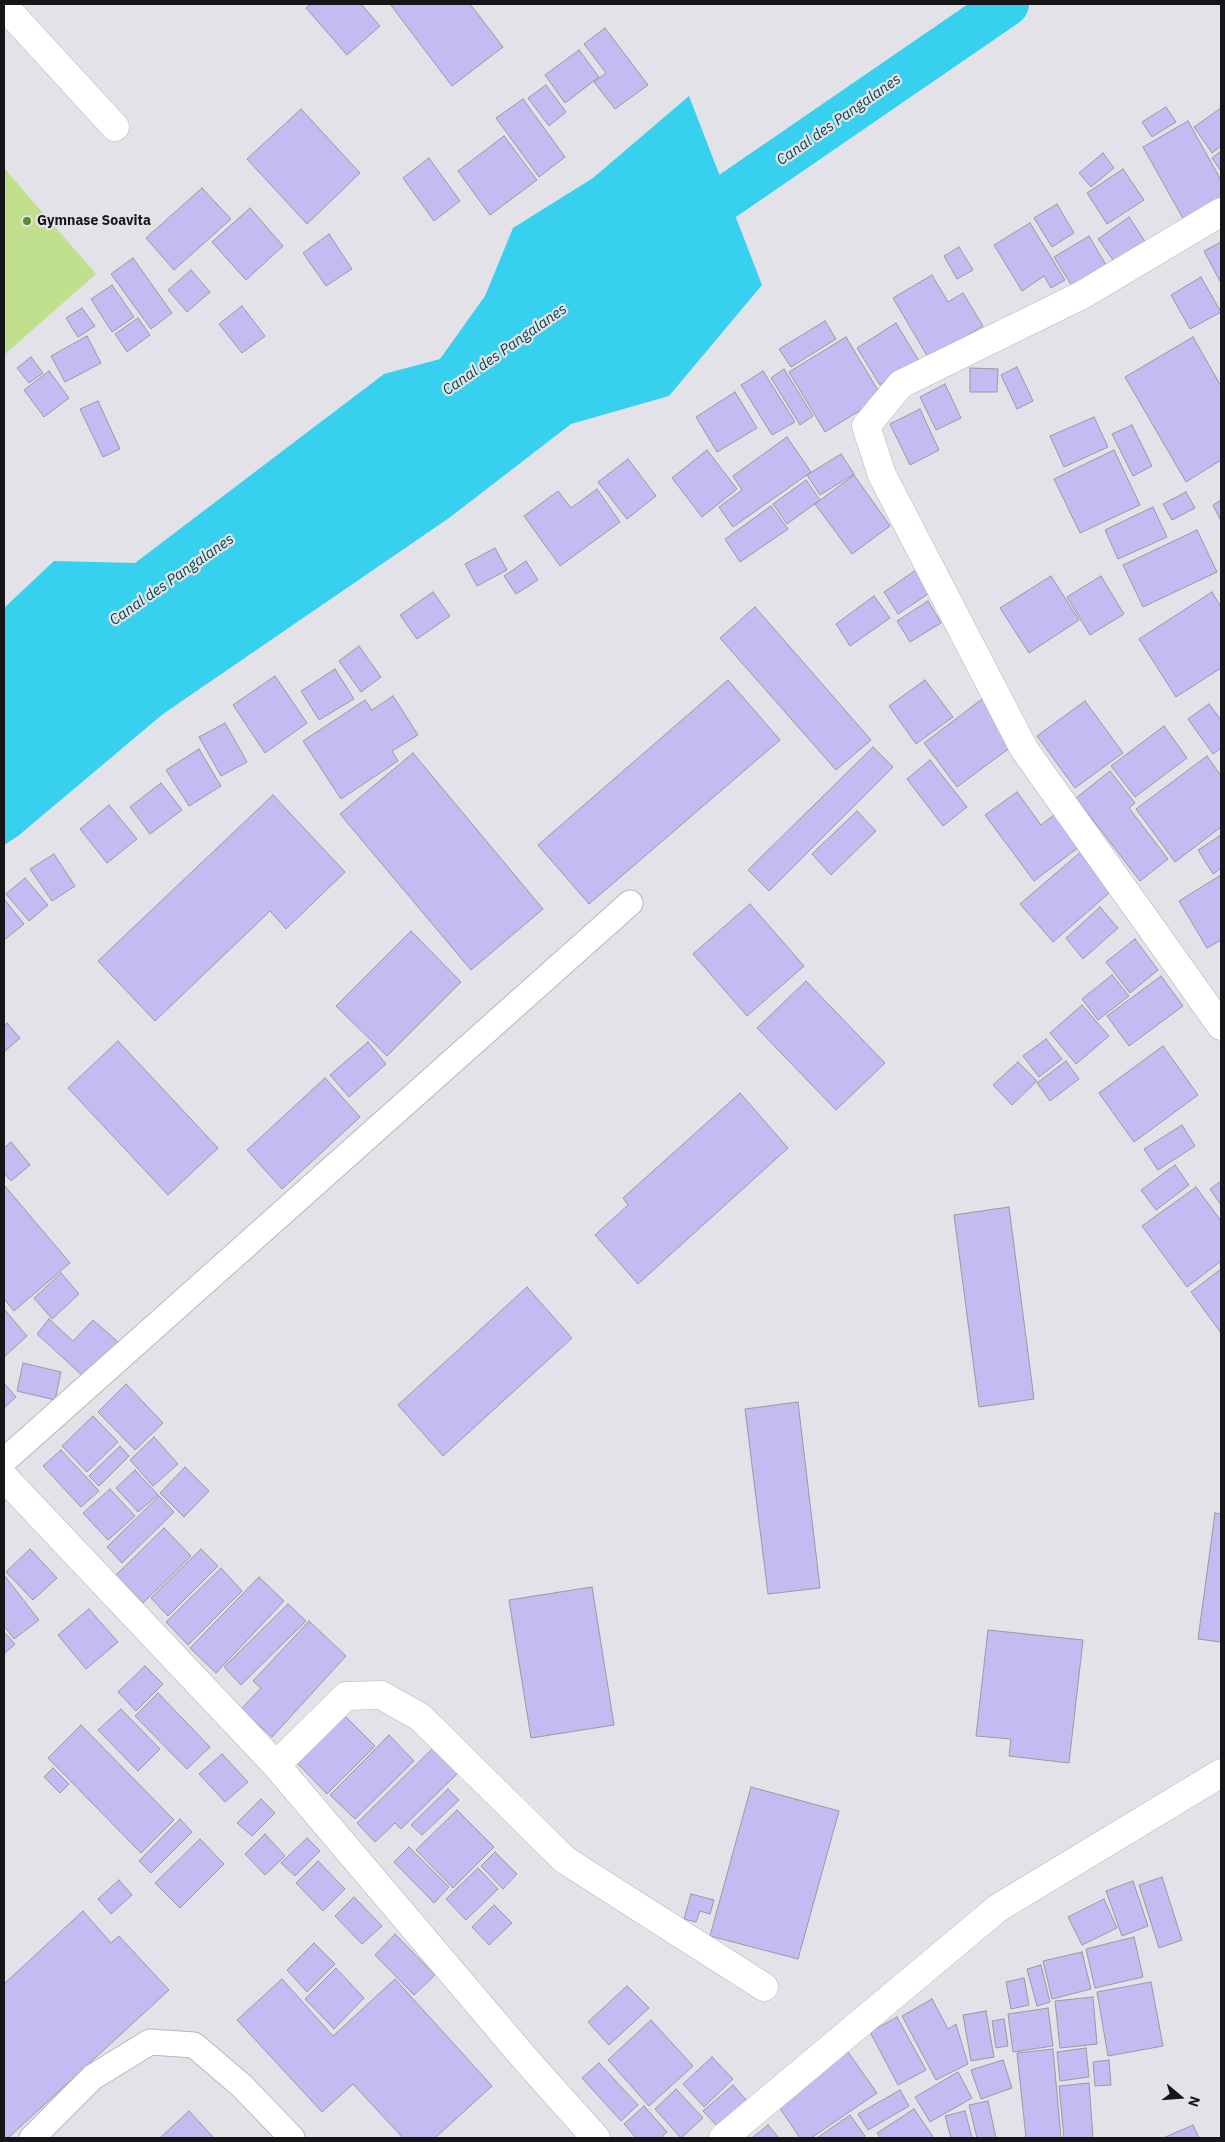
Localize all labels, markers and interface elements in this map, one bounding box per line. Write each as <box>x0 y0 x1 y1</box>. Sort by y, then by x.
water label: Canal des Pangalanes <box>773 70 905 170</box>
place label: Gymnase Soavita <box>37 213 151 229</box>
marker: Gymnase Soavita <box>21 215 33 227</box>
water label: Canal des Pangalanes <box>439 300 571 400</box>
water label: Canal des Pangalanes <box>106 530 238 630</box>
north arrow <box>1155 2072 1205 2122</box>
text: N <box>1184 2094 1204 2109</box>

